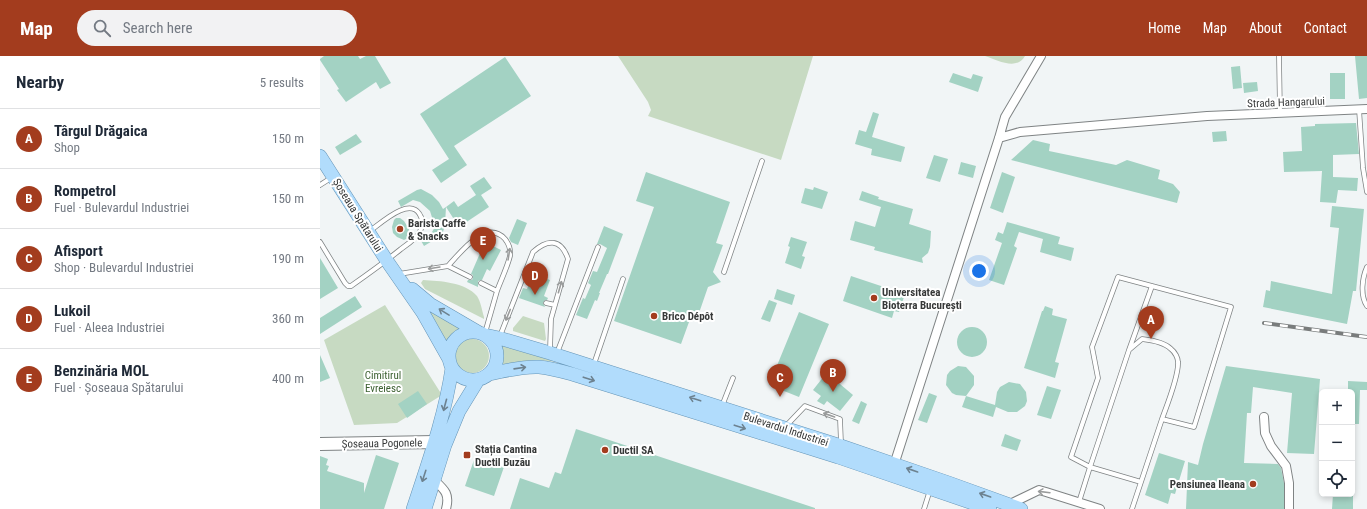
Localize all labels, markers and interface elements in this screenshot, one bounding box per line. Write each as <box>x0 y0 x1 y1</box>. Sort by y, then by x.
search box <box>77 10 357 46</box>
text: Map <box>20 17 53 40</box>
icon: search <box>91 17 113 39</box>
text: Search here <box>123 19 193 37</box>
text: Home <box>1148 20 1181 36</box>
text: Map <box>1203 20 1227 36</box>
text: About <box>1249 20 1282 36</box>
text: Contact <box>1304 20 1347 36</box>
text: Nearby <box>16 72 64 92</box>
text: 5 results <box>260 75 304 90</box>
street label: Strada Hangarului <box>1247 95 1325 110</box>
text: Târgul Drăgaica <box>54 122 148 140</box>
text: A <box>25 131 33 146</box>
text: 150 m <box>272 131 304 146</box>
text: Shop <box>54 140 80 155</box>
street label: Șoseaua Spătarului <box>330 176 385 254</box>
text: Rompetrol <box>54 182 116 200</box>
text: B <box>25 191 33 206</box>
text: 150 m <box>272 191 304 206</box>
text: Fuel · Bulevardul Industriei <box>54 200 189 215</box>
place label: Barista Caffe & Snacks <box>408 217 466 243</box>
marker: Barista Caffe & Snacks <box>395 224 405 234</box>
pin: E <box>470 227 496 260</box>
text: Afisport <box>54 242 103 260</box>
one-way arrow <box>505 248 513 261</box>
text: C <box>25 251 33 266</box>
text: 190 m <box>272 251 304 266</box>
text: Shop · Bulevardul Industriei <box>54 260 194 275</box>
your location <box>969 261 989 281</box>
pin: D <box>522 262 548 295</box>
one-way arrow <box>428 264 441 272</box>
one-way arrow <box>557 281 564 294</box>
place label: Universitatea Bioterra București <box>882 286 962 312</box>
marker: Universitatea Bioterra București <box>869 293 879 303</box>
text: Lukoil <box>54 302 91 320</box>
pin: A <box>1138 306 1164 339</box>
one-way arrow <box>438 308 450 316</box>
one-way arrow <box>504 309 511 321</box>
place label: Brico Dépôt <box>662 310 714 323</box>
text: D <box>25 311 33 326</box>
text: 360 m <box>272 311 304 326</box>
marker: Brico Dépôt <box>649 311 659 321</box>
text: Fuel · Aleea Industriei <box>54 320 165 335</box>
pin: B <box>820 359 846 392</box>
text: Benzinăria MOL <box>54 362 149 380</box>
one-way arrow <box>513 364 526 372</box>
pin: C <box>767 364 793 397</box>
park label: Cimitirul Evreiesc <box>365 369 401 395</box>
text: E <box>26 371 32 386</box>
text: 400 m <box>272 371 304 386</box>
one-way arrow <box>583 376 596 383</box>
text: Fuel · Șoseaua Spătarului <box>54 380 184 395</box>
map controls <box>1319 389 1355 497</box>
button: + <box>1319 389 1355 425</box>
one-way arrow <box>690 395 702 403</box>
one-way arrow <box>440 399 448 412</box>
street label: Bulevardul Industriei <box>742 410 830 449</box>
one-way arrow <box>823 410 835 418</box>
one-way arrow <box>733 424 746 431</box>
button: − <box>1319 425 1355 461</box>
street label: Șoseaua Pogonele <box>342 436 422 451</box>
place label: Stația Cantina Ductil Buzău <box>475 443 537 469</box>
place label: Ductil SA <box>613 444 654 457</box>
marker: Ductil SA <box>600 445 610 455</box>
marker: Stația Cantina Ductil Buzău <box>462 450 472 460</box>
button: locate <box>1319 461 1355 497</box>
one-way arrow <box>906 466 919 473</box>
one-way arrow <box>420 469 427 482</box>
place label: Pensiunea Ileana <box>1170 478 1245 491</box>
marker: Pensiunea Ileana <box>1248 479 1258 489</box>
one-way arrow <box>1037 488 1050 496</box>
one-way arrow <box>980 491 992 499</box>

